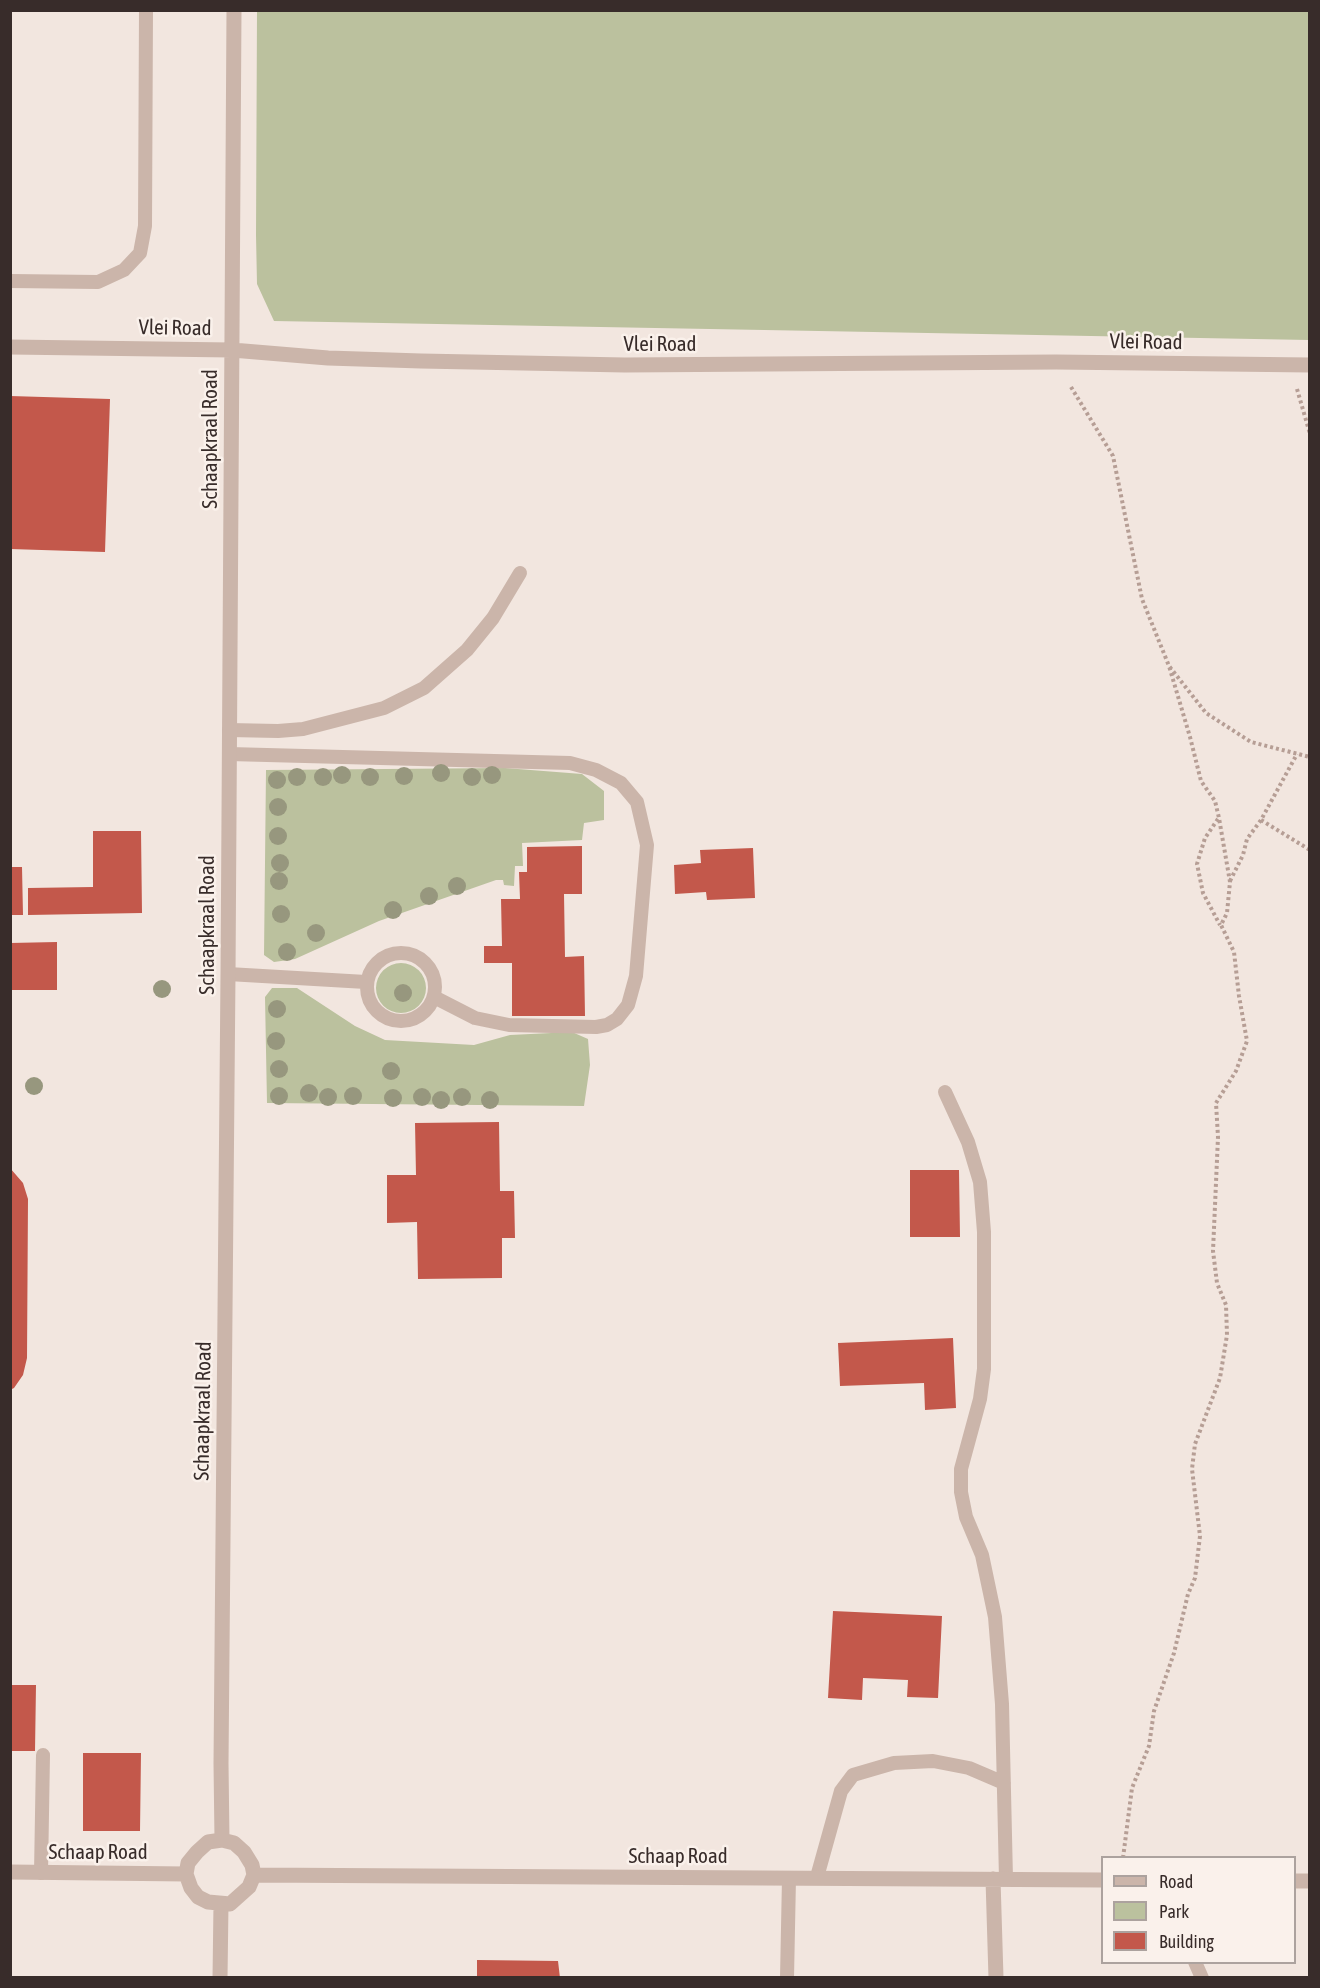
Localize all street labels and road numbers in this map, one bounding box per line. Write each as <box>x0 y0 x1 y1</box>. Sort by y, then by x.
street label: Vlei Road <box>138 315 212 341</box>
street label: Vlei Road <box>1109 329 1183 355</box>
street label: Vlei Road <box>624 331 696 357</box>
street label: Schaapkraal Road <box>197 369 223 509</box>
street label: Schaapkraal Road <box>194 855 220 995</box>
street label: Schaapkraal Road <box>189 1341 217 1481</box>
street label: Schaap Road <box>48 1839 148 1865</box>
street label: Schaap Road <box>628 1843 728 1869</box>

